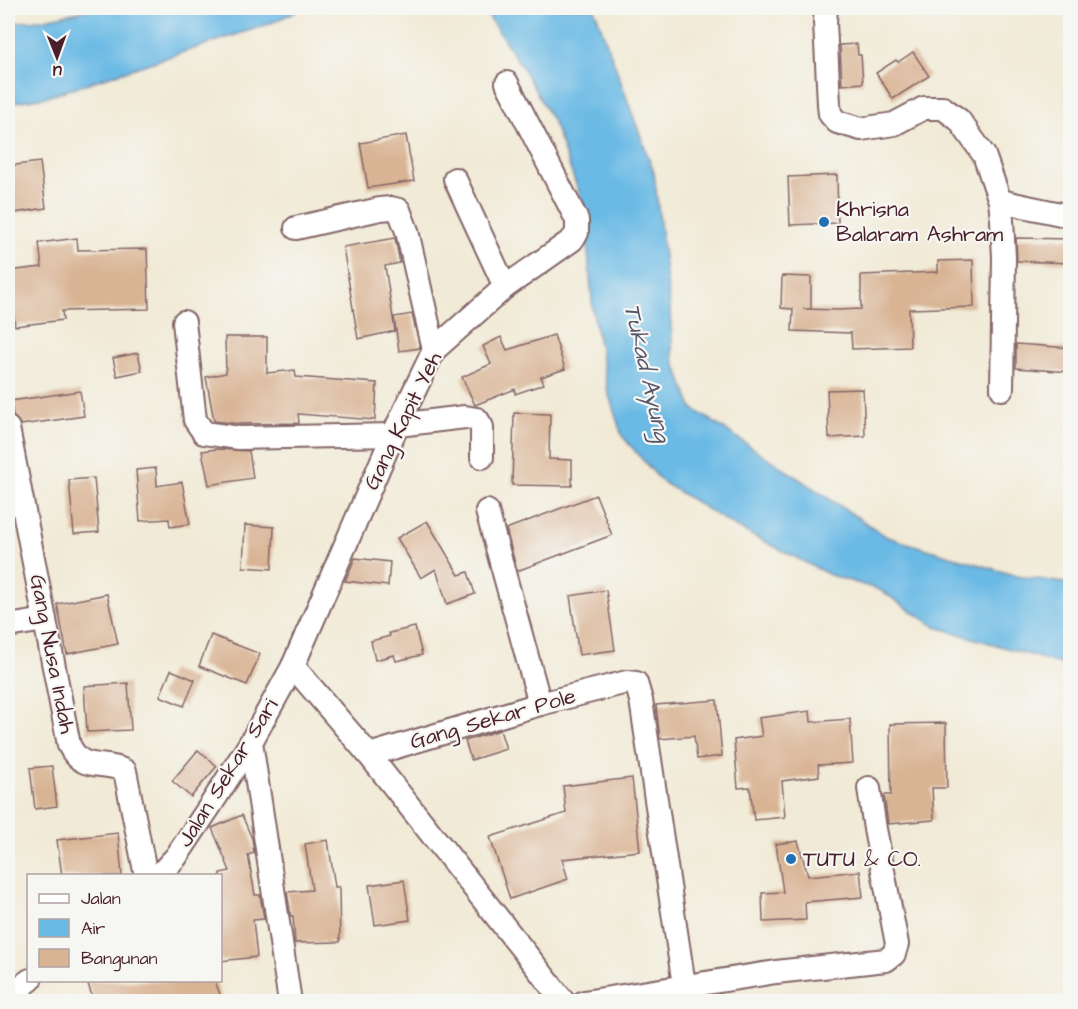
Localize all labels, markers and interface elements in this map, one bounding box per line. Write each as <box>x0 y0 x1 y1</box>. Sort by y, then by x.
north arrow <box>27 27 87 87</box>
text: U <box>53 60 62 82</box>
place label: Khrisna Balaram Ashram <box>836 194 1003 250</box>
marker: Khrisna Balaram Ashram <box>817 215 831 229</box>
water label: Tukad Ayung <box>614 300 680 447</box>
street label: Gang Kapit Yeh <box>356 347 451 496</box>
street label: Gang Nusa Indah <box>20 572 83 736</box>
street label: Gang Sekar Pole <box>407 681 580 758</box>
street label: Jalan Sekar Sari <box>170 693 286 853</box>
place label: TUTU & CO. <box>803 844 921 875</box>
marker: TUTU & CO. <box>784 852 798 866</box>
legend <box>27 874 222 982</box>
text: Jalan <box>81 886 121 911</box>
text: Air <box>81 916 105 941</box>
text: Bangunan <box>81 946 158 972</box>

